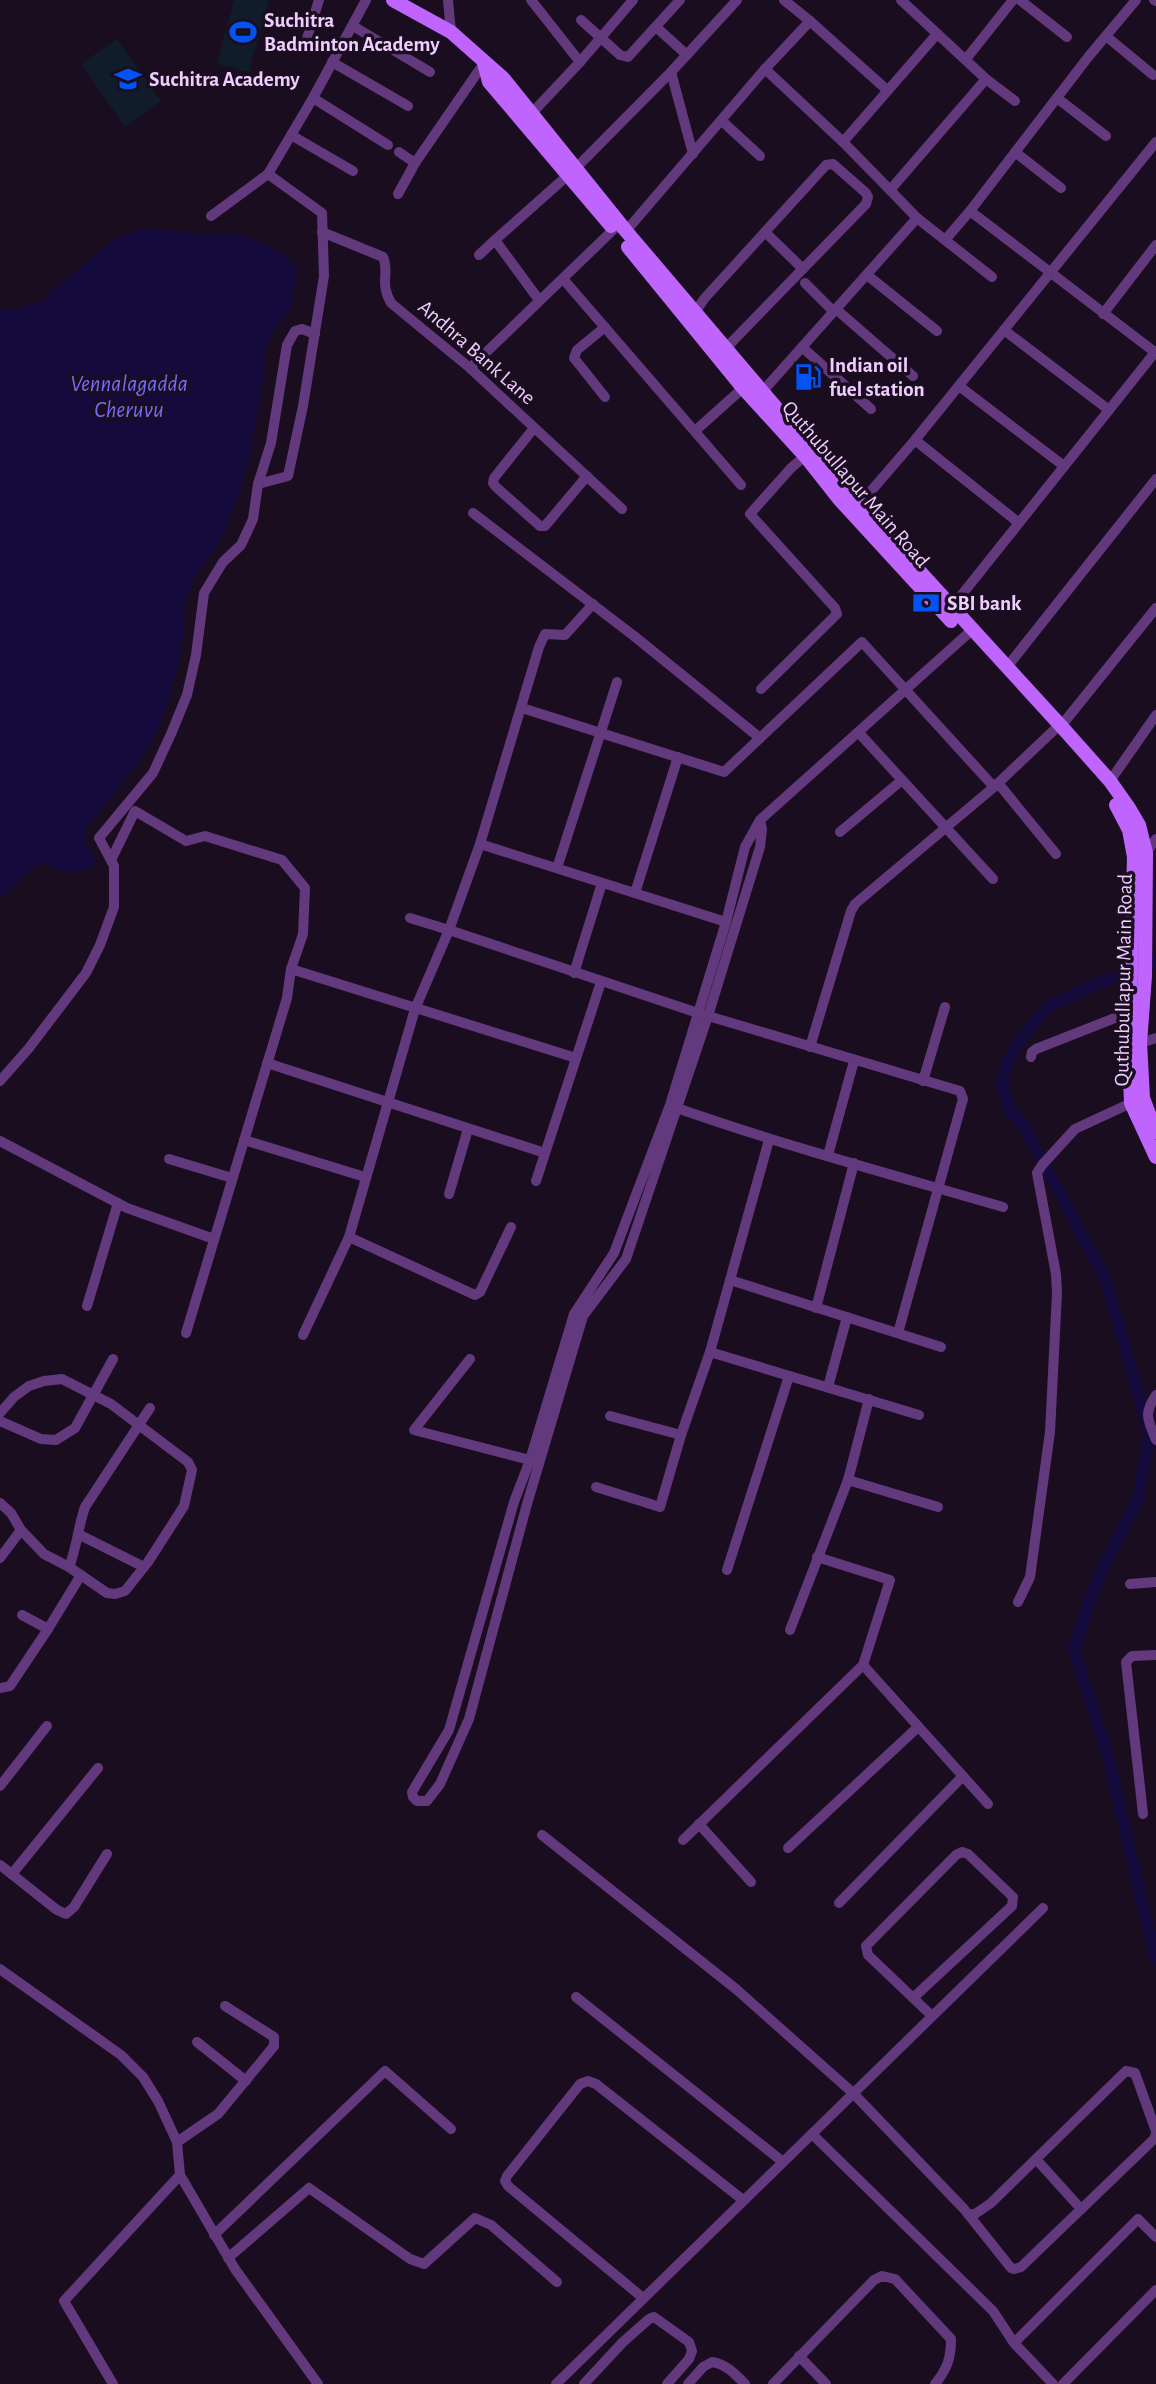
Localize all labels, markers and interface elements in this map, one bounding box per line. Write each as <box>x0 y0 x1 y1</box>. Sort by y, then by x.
place label: Suchitra Badminton Academy <box>264 10 440 55</box>
sports icon: Suchitra Badminton Academy <box>228 17 258 47</box>
school or university icon: Suchitra Academy <box>113 64 143 94</box>
place label: Suchitra Academy <box>149 69 300 90</box>
street label: Andhra Bank Lane <box>414 296 539 409</box>
place label: Indian oil fuel station <box>829 355 925 400</box>
fuel station icon: Indian oil fuel station <box>793 362 823 392</box>
water label: Vennalagadda Cheruvu <box>70 373 188 422</box>
street label: Quthubullapur Main Road <box>778 397 933 572</box>
bank icon: SBI bank <box>911 588 941 618</box>
place label: SBI bank <box>947 593 1022 614</box>
street label: Quthubullapur Main Road <box>1111 873 1136 1087</box>

